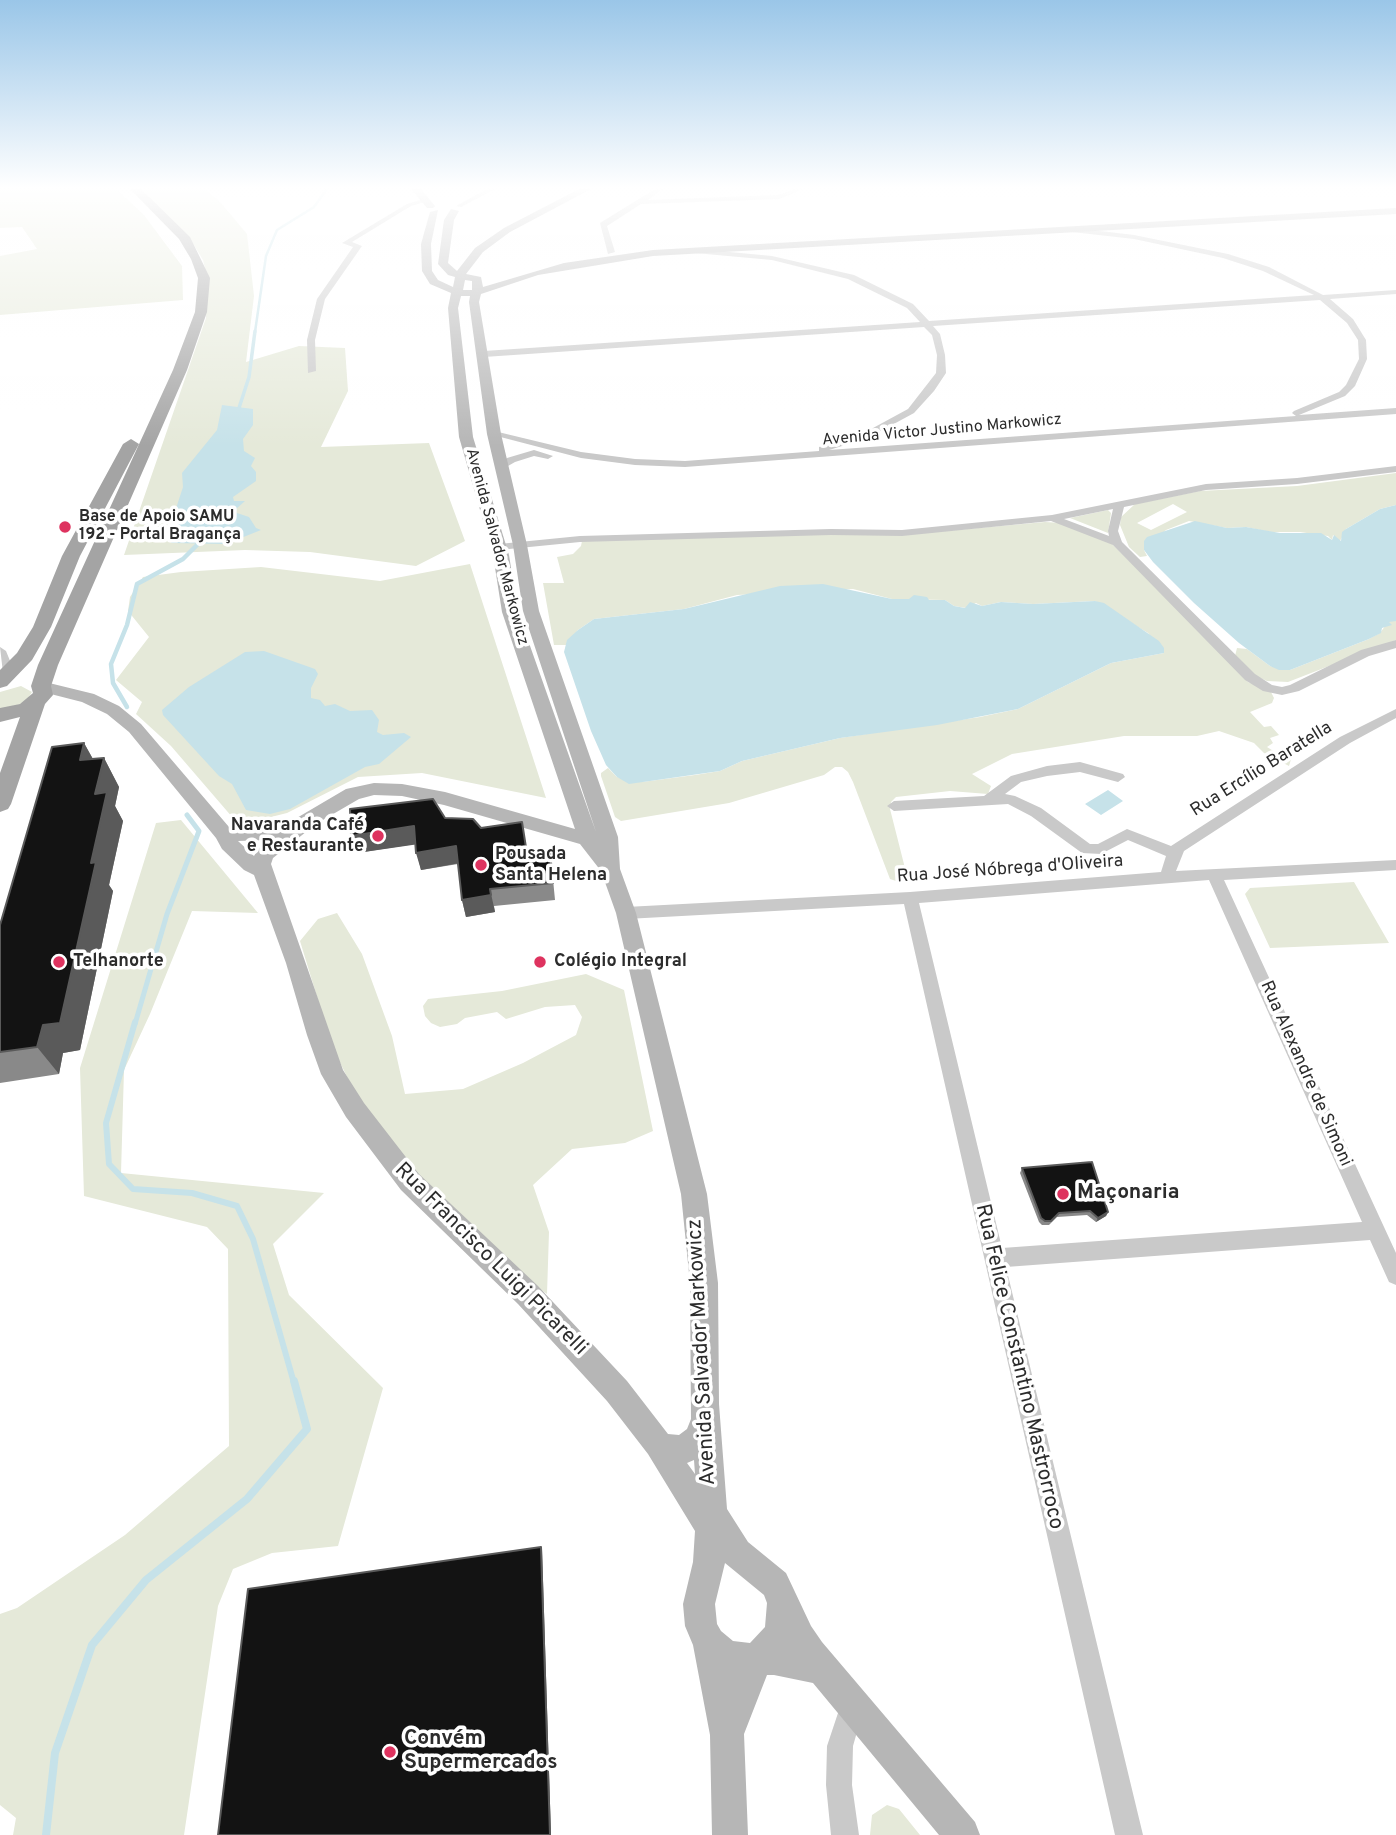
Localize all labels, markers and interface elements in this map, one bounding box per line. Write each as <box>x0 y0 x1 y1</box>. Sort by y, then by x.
street label: Avenida Victor Justino Markowicz <box>821 411 1063 451</box>
street label: Avenida Salvador Markowicz <box>460 446 532 648</box>
place label: Base de Apoio SAMU 192 - Portal Bragança <box>79 508 241 546</box>
marker: Base de Apoio SAMU 192 - Portal Bragança <box>57 519 73 535</box>
street label: Rua Ercílio Baratella <box>1187 718 1337 822</box>
place label: Navaranda Café e Restaurante <box>231 815 364 858</box>
marker: Navaranda Café e Restaurante <box>370 828 386 844</box>
place label: Pousada Santa Helena <box>495 844 607 886</box>
street label: Rua José Nóbrega d'Oliveira <box>896 851 1124 889</box>
marker: Pousada Santa Helena <box>473 857 489 873</box>
place label: Telhanorte <box>73 951 164 973</box>
place label: Colégio Integral <box>554 951 687 973</box>
marker: Telhanorte <box>51 954 67 970</box>
marker: Colégio Integral <box>532 954 548 970</box>
street label: Rua Alexandre de Simoni <box>1254 978 1356 1170</box>
street label: Rua Francisco Luigi Picarelli <box>388 1158 592 1362</box>
place label: Maçonaria <box>1077 1181 1179 1207</box>
marker: Maçonaria <box>1055 1186 1071 1202</box>
street label: Rua Felice Constantino Mastrorroco <box>968 1202 1068 1532</box>
street label: Avenida Salvador Markowicz <box>683 1218 723 1486</box>
place label: Convém Supermercados <box>404 1727 558 1777</box>
marker: Convém Supermercados <box>382 1744 398 1760</box>

